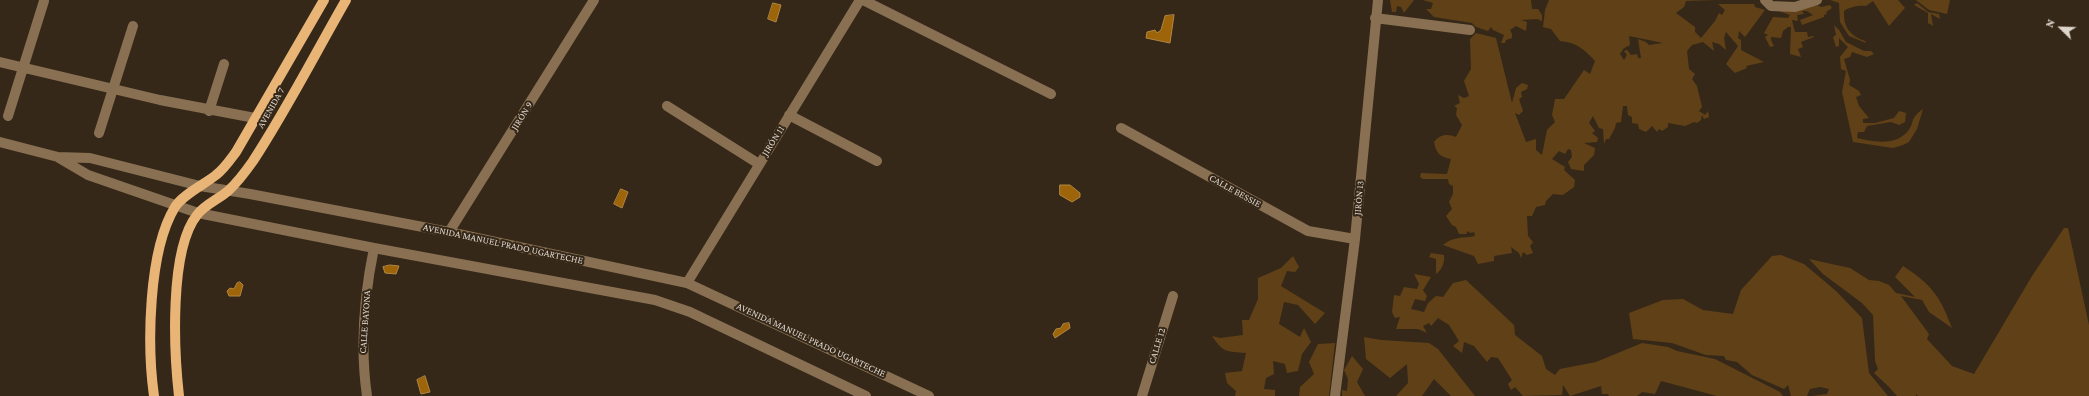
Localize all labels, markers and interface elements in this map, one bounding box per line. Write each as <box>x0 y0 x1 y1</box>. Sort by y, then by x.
north arrow <box>2041 8 2081 48</box>
text: N <box>2043 18 2057 29</box>
street label: AVENIDA 7 <box>255 86 287 130</box>
street label: JIRÓN 9 <box>509 99 535 133</box>
street label: JIRÓN 11 <box>759 124 787 158</box>
street label: CALLE BESSIE <box>1207 172 1263 210</box>
street label: JIRÓN 13 <box>1352 180 1366 216</box>
street label: AVENIDA MANUEL PRADO UGARTECHE <box>422 221 584 267</box>
street label: CALLE BAYONA <box>357 290 373 354</box>
street label: AVENIDA MANUEL PRADO UGARTECHE <box>734 300 888 380</box>
street label: CALLE 12 <box>1146 327 1168 365</box>

